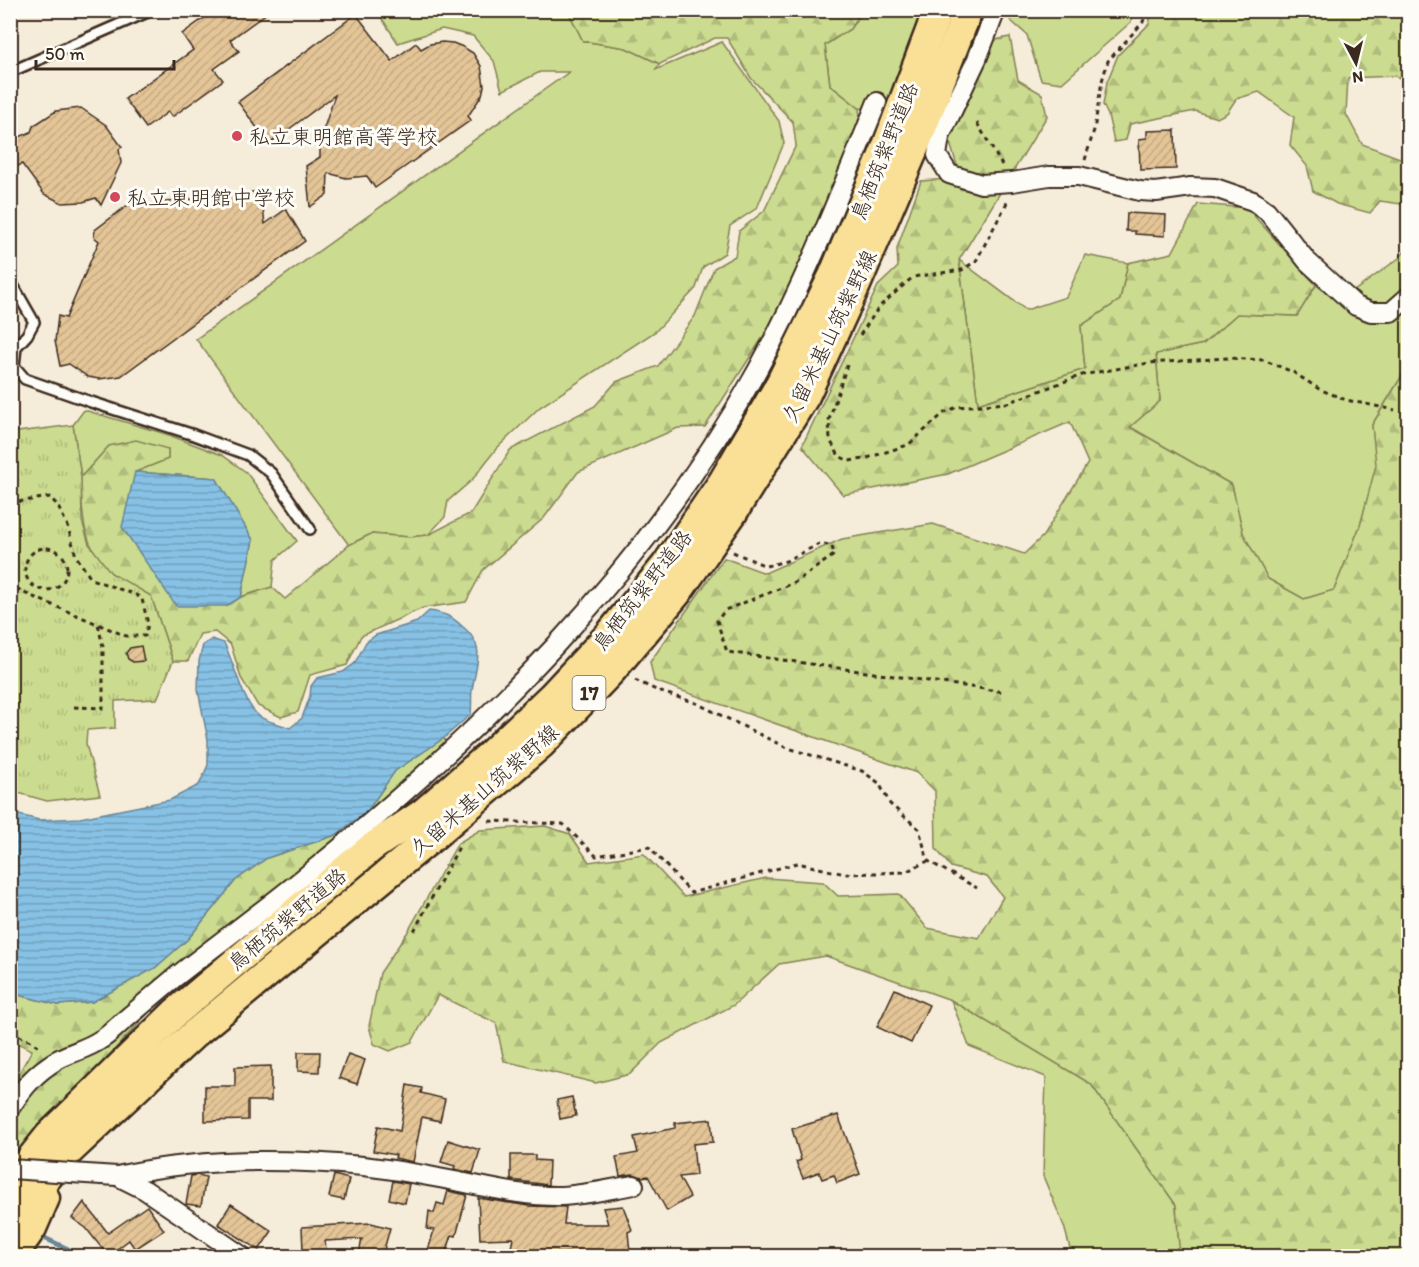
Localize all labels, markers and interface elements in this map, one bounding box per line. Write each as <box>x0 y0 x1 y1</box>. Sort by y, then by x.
scale bar <box>36 33 174 71</box>
north arrow <box>1326 33 1386 93</box>
text: 50 m <box>45 43 85 65</box>
text: N <box>1351 67 1364 87</box>
street label: 鳥栖筑紫野道路 <box>845 78 923 224</box>
place label: 私立東明館高等学校 <box>249 124 438 149</box>
marker: 私立東明館高等学校 <box>230 129 244 143</box>
place label: 私立東明館中学校 <box>127 185 295 210</box>
marker: 私立東明館中学校 <box>108 190 122 204</box>
street label: 久留米基山筑紫野線 <box>776 246 882 426</box>
street label: 鳥栖筑紫野道路 <box>587 524 697 656</box>
road number: 17 <box>572 676 606 710</box>
street label: 久留米基山筑紫野線 <box>404 719 564 861</box>
street label: 鳥栖筑紫野道路 <box>223 862 351 976</box>

